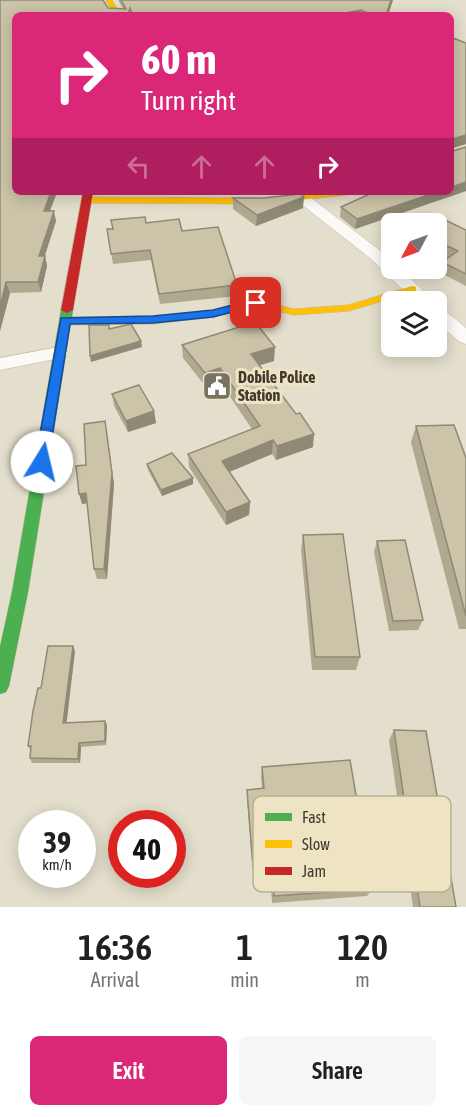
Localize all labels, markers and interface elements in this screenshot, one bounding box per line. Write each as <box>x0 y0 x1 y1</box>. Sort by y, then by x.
text: 60 m <box>141 35 216 83</box>
icon: right <box>42 36 120 114</box>
text: Turn right <box>141 85 236 116</box>
icon: left <box>122 150 155 183</box>
icon: ahead <box>185 150 218 183</box>
icon: ahead <box>248 150 281 183</box>
icon: right <box>311 150 344 183</box>
north arrow <box>381 213 447 279</box>
map controls <box>381 213 447 357</box>
pin <box>230 277 281 328</box>
icon: arrive <box>239 286 272 319</box>
button: layers <box>381 291 447 357</box>
place label: Dobile Police Station <box>238 368 316 404</box>
public building icon: Dobile Police Station <box>201 370 233 402</box>
position arrow <box>10 430 74 494</box>
legend <box>253 796 451 892</box>
text: Fast <box>302 808 326 826</box>
speed limit sign: 40 <box>108 810 186 888</box>
text: 39 <box>43 825 71 859</box>
text: Slow <box>302 835 330 853</box>
text: km/h <box>42 856 72 873</box>
text: Jam <box>302 862 326 880</box>
text: 16:36 <box>78 926 152 968</box>
text: 1 <box>236 926 253 968</box>
text: 120 <box>337 926 388 968</box>
text: Arrival <box>91 968 140 991</box>
text: min <box>230 968 259 991</box>
text: m <box>355 968 370 991</box>
button: Exit <box>30 1036 227 1105</box>
button: Share <box>239 1036 436 1105</box>

